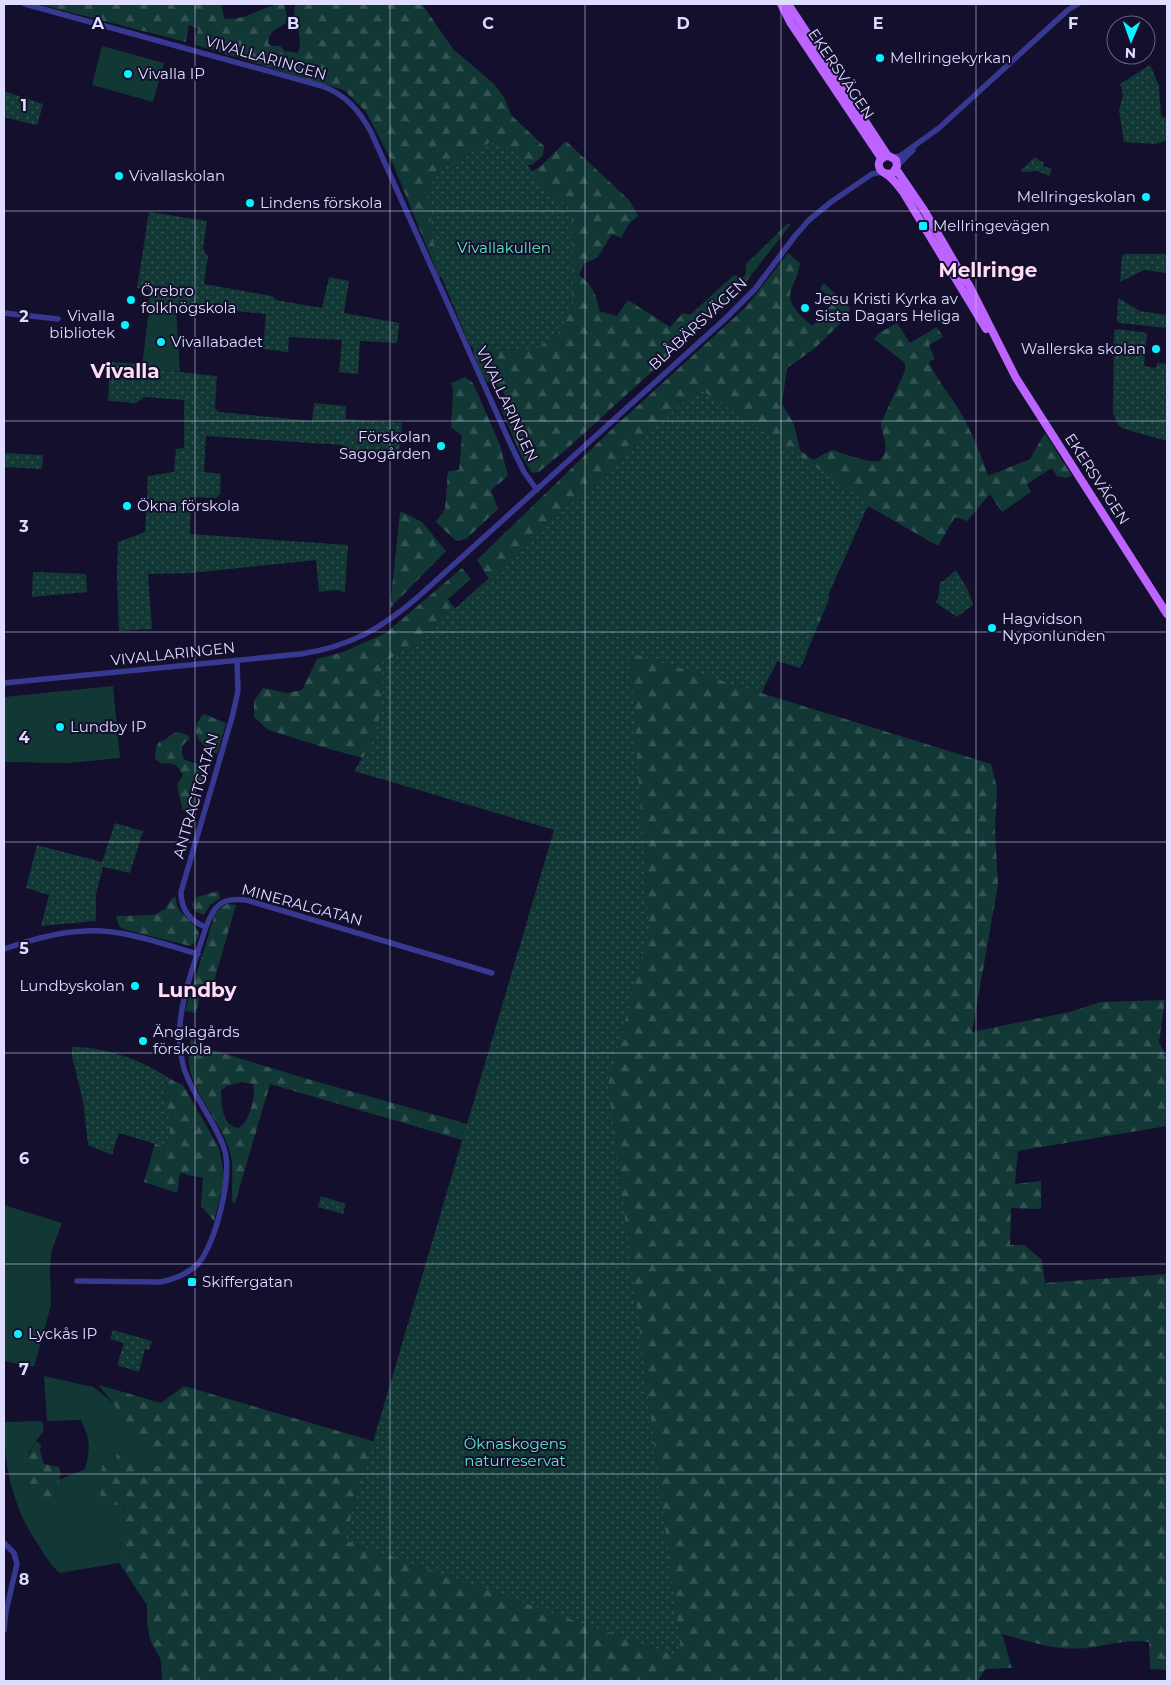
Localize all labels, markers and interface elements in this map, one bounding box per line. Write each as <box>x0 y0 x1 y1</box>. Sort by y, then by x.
text: A <box>91 14 105 33</box>
text: B <box>287 14 299 33</box>
text: C <box>482 14 494 33</box>
text: D <box>676 14 690 33</box>
text: F <box>1068 14 1078 33</box>
north arrow <box>1106 15 1156 65</box>
street label: EKERSVÄGEN <box>804 25 878 123</box>
street label: VIVALLARINGEN <box>203 31 329 84</box>
text: N <box>1125 44 1137 62</box>
place label: Mellringekyrkan <box>890 48 1011 67</box>
marker: Mellringekyrkan <box>874 52 886 64</box>
place label: Vivalla IP <box>138 64 205 83</box>
marker: Vivalla IP <box>122 68 134 80</box>
text: 1 <box>21 96 27 115</box>
place label: Vivallaskolan <box>129 166 225 185</box>
marker: Vivallaskolan <box>113 170 125 182</box>
place label: Mellringeskolan <box>1017 187 1136 206</box>
marker: Mellringeskolan <box>1140 191 1152 203</box>
place label: Lindens förskola <box>260 193 382 212</box>
marker: Lindens förskola <box>244 197 256 209</box>
place label: Mellringevägen <box>933 216 1050 235</box>
marker: Mellringevägen <box>917 220 929 232</box>
park label: Vivallakullen <box>457 238 551 257</box>
district label: Mellringe <box>939 258 1037 282</box>
street label: BLÅBÄRSVÄGEN <box>645 273 751 374</box>
place label: Örebro folkhögskola <box>141 281 236 317</box>
place label: Jesu Kristi Kyrka av Sista Dagars Heliga <box>814 289 960 325</box>
marker: Örebro folkhögskola <box>125 294 137 306</box>
marker: Jesu Kristi Kyrka av Sista Dagars Heliga <box>799 302 811 314</box>
place label: Vivalla bibliotek <box>49 306 115 342</box>
text: 2 <box>19 307 29 326</box>
marker: Vivalla bibliotek <box>119 319 131 331</box>
place label: Vivallabadet <box>171 332 263 351</box>
marker: Vivallabadet <box>155 336 167 348</box>
place label: Wallerska skolan <box>1021 339 1146 358</box>
street label: VIVALLARINGEN <box>472 343 542 464</box>
marker: Wallerska skolan <box>1150 343 1162 355</box>
district label: Vivalla <box>89 359 160 383</box>
place label: Förskolan Sagogården <box>339 427 431 463</box>
street label: EKERSVÄGEN <box>1061 429 1134 528</box>
marker: Förskolan Sagogården <box>435 440 447 452</box>
place label: Ökna förskola <box>137 496 240 515</box>
marker: Ökna förskola <box>121 500 133 512</box>
text: 3 <box>18 517 29 536</box>
place label: Hagvidson Nyponlunden <box>1002 609 1106 645</box>
marker: Hagvidson Nyponlunden <box>986 622 998 634</box>
street label: VIVALLARINGEN <box>110 638 236 669</box>
place label: Lundby IP <box>70 717 146 736</box>
marker: Lundby IP <box>54 721 66 733</box>
text: 4 <box>18 728 30 747</box>
street label: ANTRACITGATAN <box>169 731 222 861</box>
street label: MINERALGATAN <box>240 879 365 930</box>
text: 5 <box>19 939 29 958</box>
place label: Lundbyskolan <box>19 976 125 995</box>
district label: Lundby <box>158 978 238 1002</box>
marker: Lundbyskolan <box>129 980 141 992</box>
place label: Änglagårds förskola <box>153 1022 240 1058</box>
marker: Änglagårds förskola <box>137 1035 149 1047</box>
text: 6 <box>19 1149 29 1168</box>
place label: Skiffergatan <box>202 1272 293 1291</box>
marker: Skiffergatan <box>186 1276 198 1288</box>
place label: Lyckås IP <box>28 1324 97 1343</box>
marker: Lyckås IP <box>12 1328 24 1340</box>
text: 7 <box>19 1360 29 1379</box>
park label: Öknaskogens naturreservat <box>464 1434 566 1470</box>
text: 8 <box>19 1570 29 1589</box>

